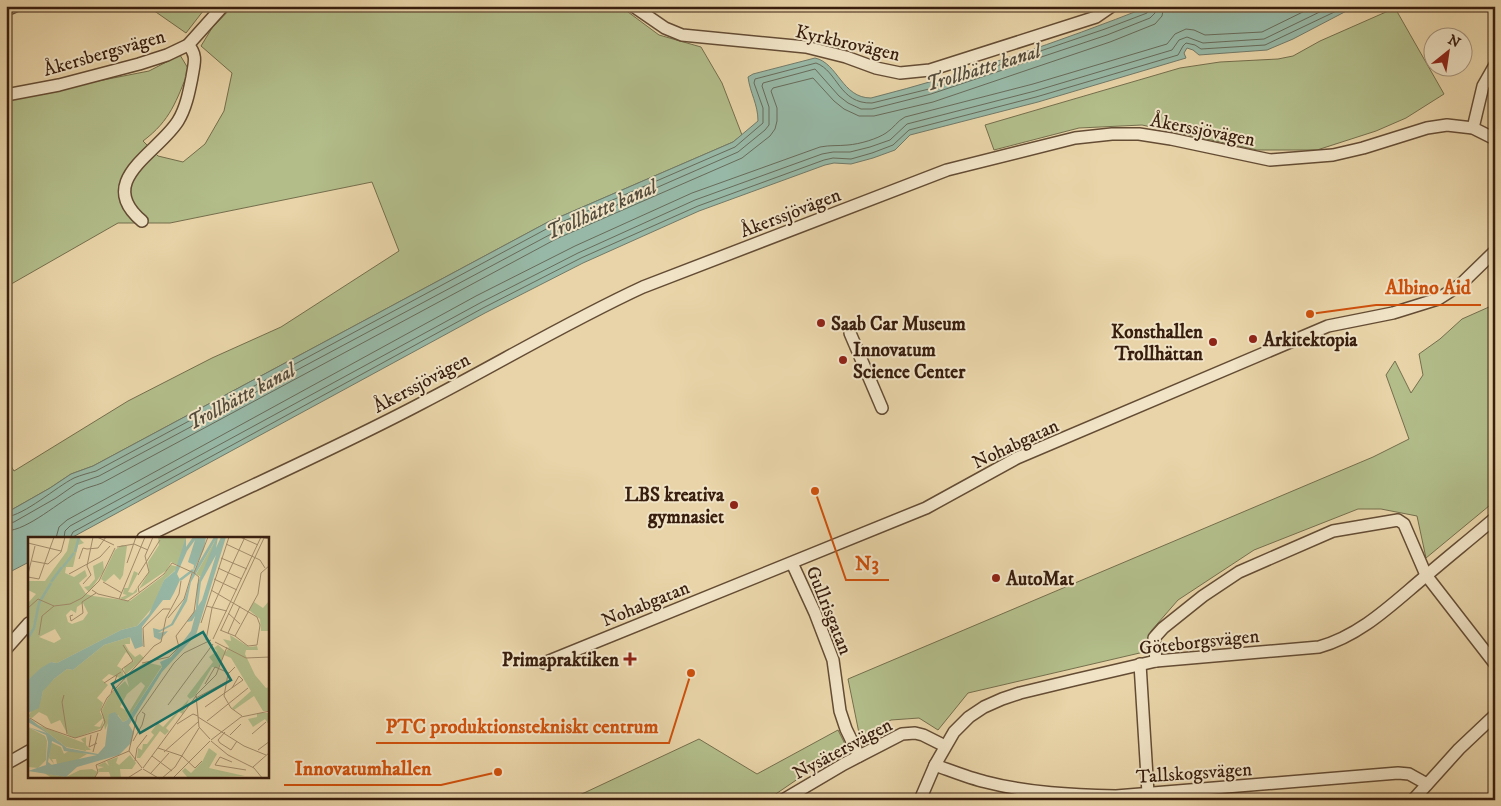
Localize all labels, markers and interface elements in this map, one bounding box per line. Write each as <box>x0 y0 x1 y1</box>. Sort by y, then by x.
street label: Kyrkbrovägen <box>793 20 902 67</box>
street label: Åkersbergsvägen <box>40 23 168 82</box>
north arrow <box>1424 28 1474 78</box>
text: N <box>1445 31 1464 53</box>
water label: Trollhätte kanal <box>923 39 1046 98</box>
street label: Åkerssjövägen <box>1148 107 1258 152</box>
water label: Trollhätte kanal <box>542 174 663 246</box>
street label: Åkerssjövägen <box>736 182 844 243</box>
callout: Albino Aid <box>1376 270 1481 305</box>
text: Albino Aid <box>1384 276 1472 301</box>
place label: Saab Car Museum <box>831 313 967 336</box>
marker: Saab Car Museum <box>815 317 827 329</box>
place label: Konsthallen Trollhättan <box>1111 321 1204 366</box>
place label: Arkitektopia <box>1262 329 1358 352</box>
marker: Arkitektopia <box>1247 333 1259 345</box>
marker: Konsthallen Trollhättan <box>1207 336 1219 348</box>
place label: Innovatum Science Center <box>853 339 966 384</box>
street label: Åkerssjövägen <box>368 346 474 418</box>
marker: Innovatum Science Center <box>837 354 849 366</box>
water label: Trollhätte kanal <box>183 358 302 436</box>
street label: Nohabgatan <box>969 414 1063 474</box>
place label: LBS kreativa gymnasiet <box>624 484 725 529</box>
marker: LBS kreativa gymnasiet <box>728 499 740 511</box>
inset map <box>28 537 269 778</box>
callout: N3 <box>846 545 889 580</box>
text: N3 <box>855 552 879 577</box>
street label: Gullrisgatan <box>800 563 857 658</box>
place label: AutoMat <box>1005 568 1075 591</box>
marker: AutoMat <box>990 572 1002 584</box>
street label: Nohabgatan <box>598 576 693 632</box>
street label: Göteborgsvägen <box>1138 625 1260 660</box>
place label: Primapraktiken <box>502 649 620 672</box>
marker: Primapraktiken <box>623 652 637 666</box>
callout: PTC produktionstekniskt centrum <box>376 708 669 743</box>
street label: Nysätersvägen <box>789 713 896 785</box>
text: PTC produktionstekniskt centrum <box>386 715 658 740</box>
callout: Innovatumhallen <box>284 750 441 785</box>
text: Innovatumhallen <box>295 757 432 782</box>
street label: Tallskogsvägen <box>1135 758 1253 789</box>

